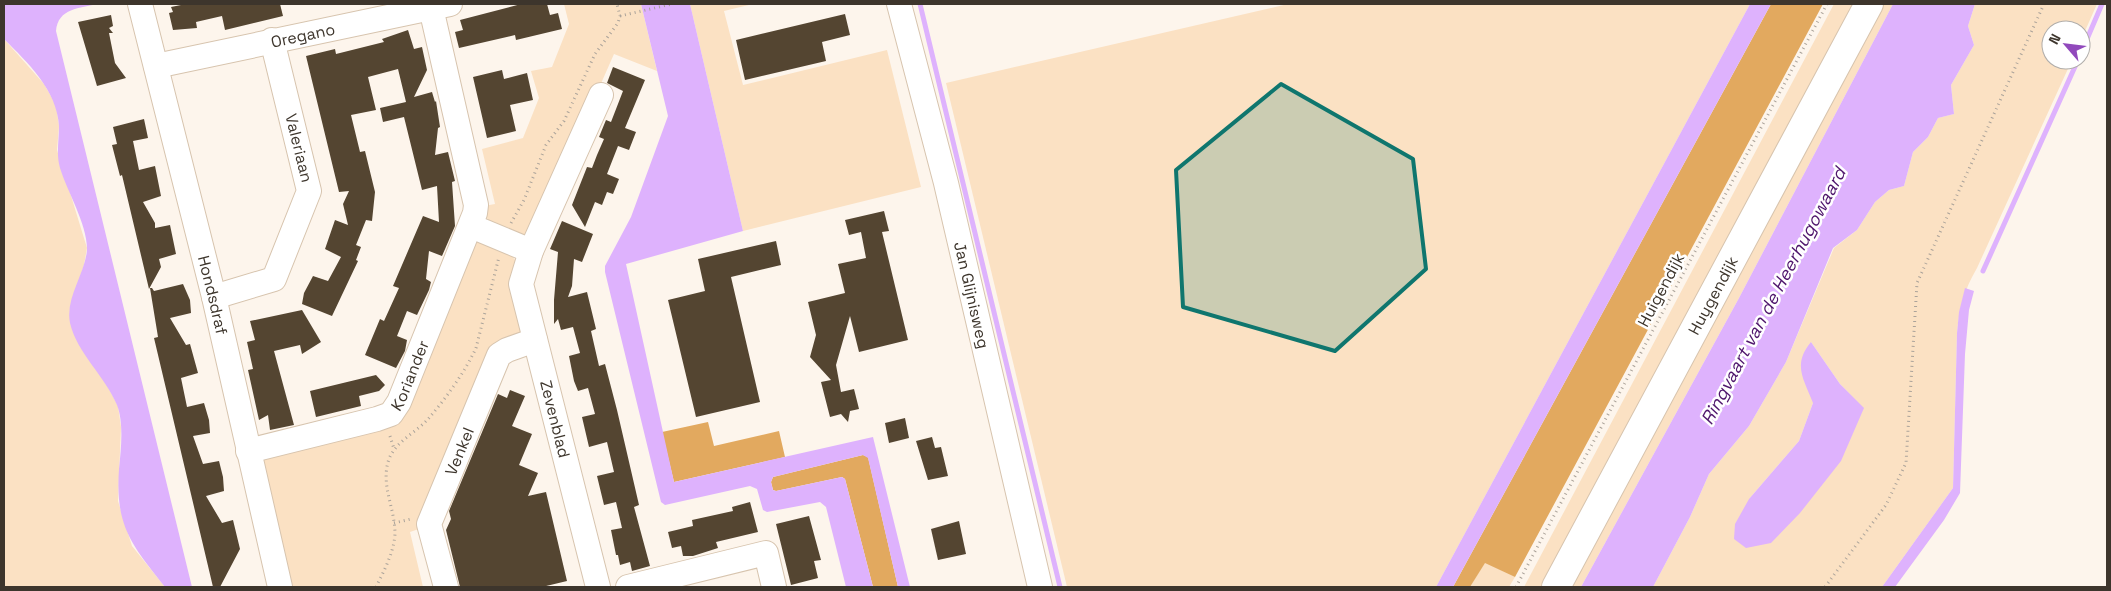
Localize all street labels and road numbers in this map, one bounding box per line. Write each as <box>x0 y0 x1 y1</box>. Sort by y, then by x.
street label: Oregano <box>269 18 337 52</box>
street label: Valeriaan <box>280 111 318 185</box>
street label: Jan Glijnisweg <box>949 239 995 350</box>
street label: Huigendijk <box>1633 249 1689 330</box>
street label: Huygendijk <box>1683 252 1742 338</box>
street label: Hondsdraf <box>193 253 233 337</box>
street label: Koriander <box>386 337 433 415</box>
street label: Zevenblad <box>535 378 575 460</box>
street label: Venkel <box>440 424 478 478</box>

